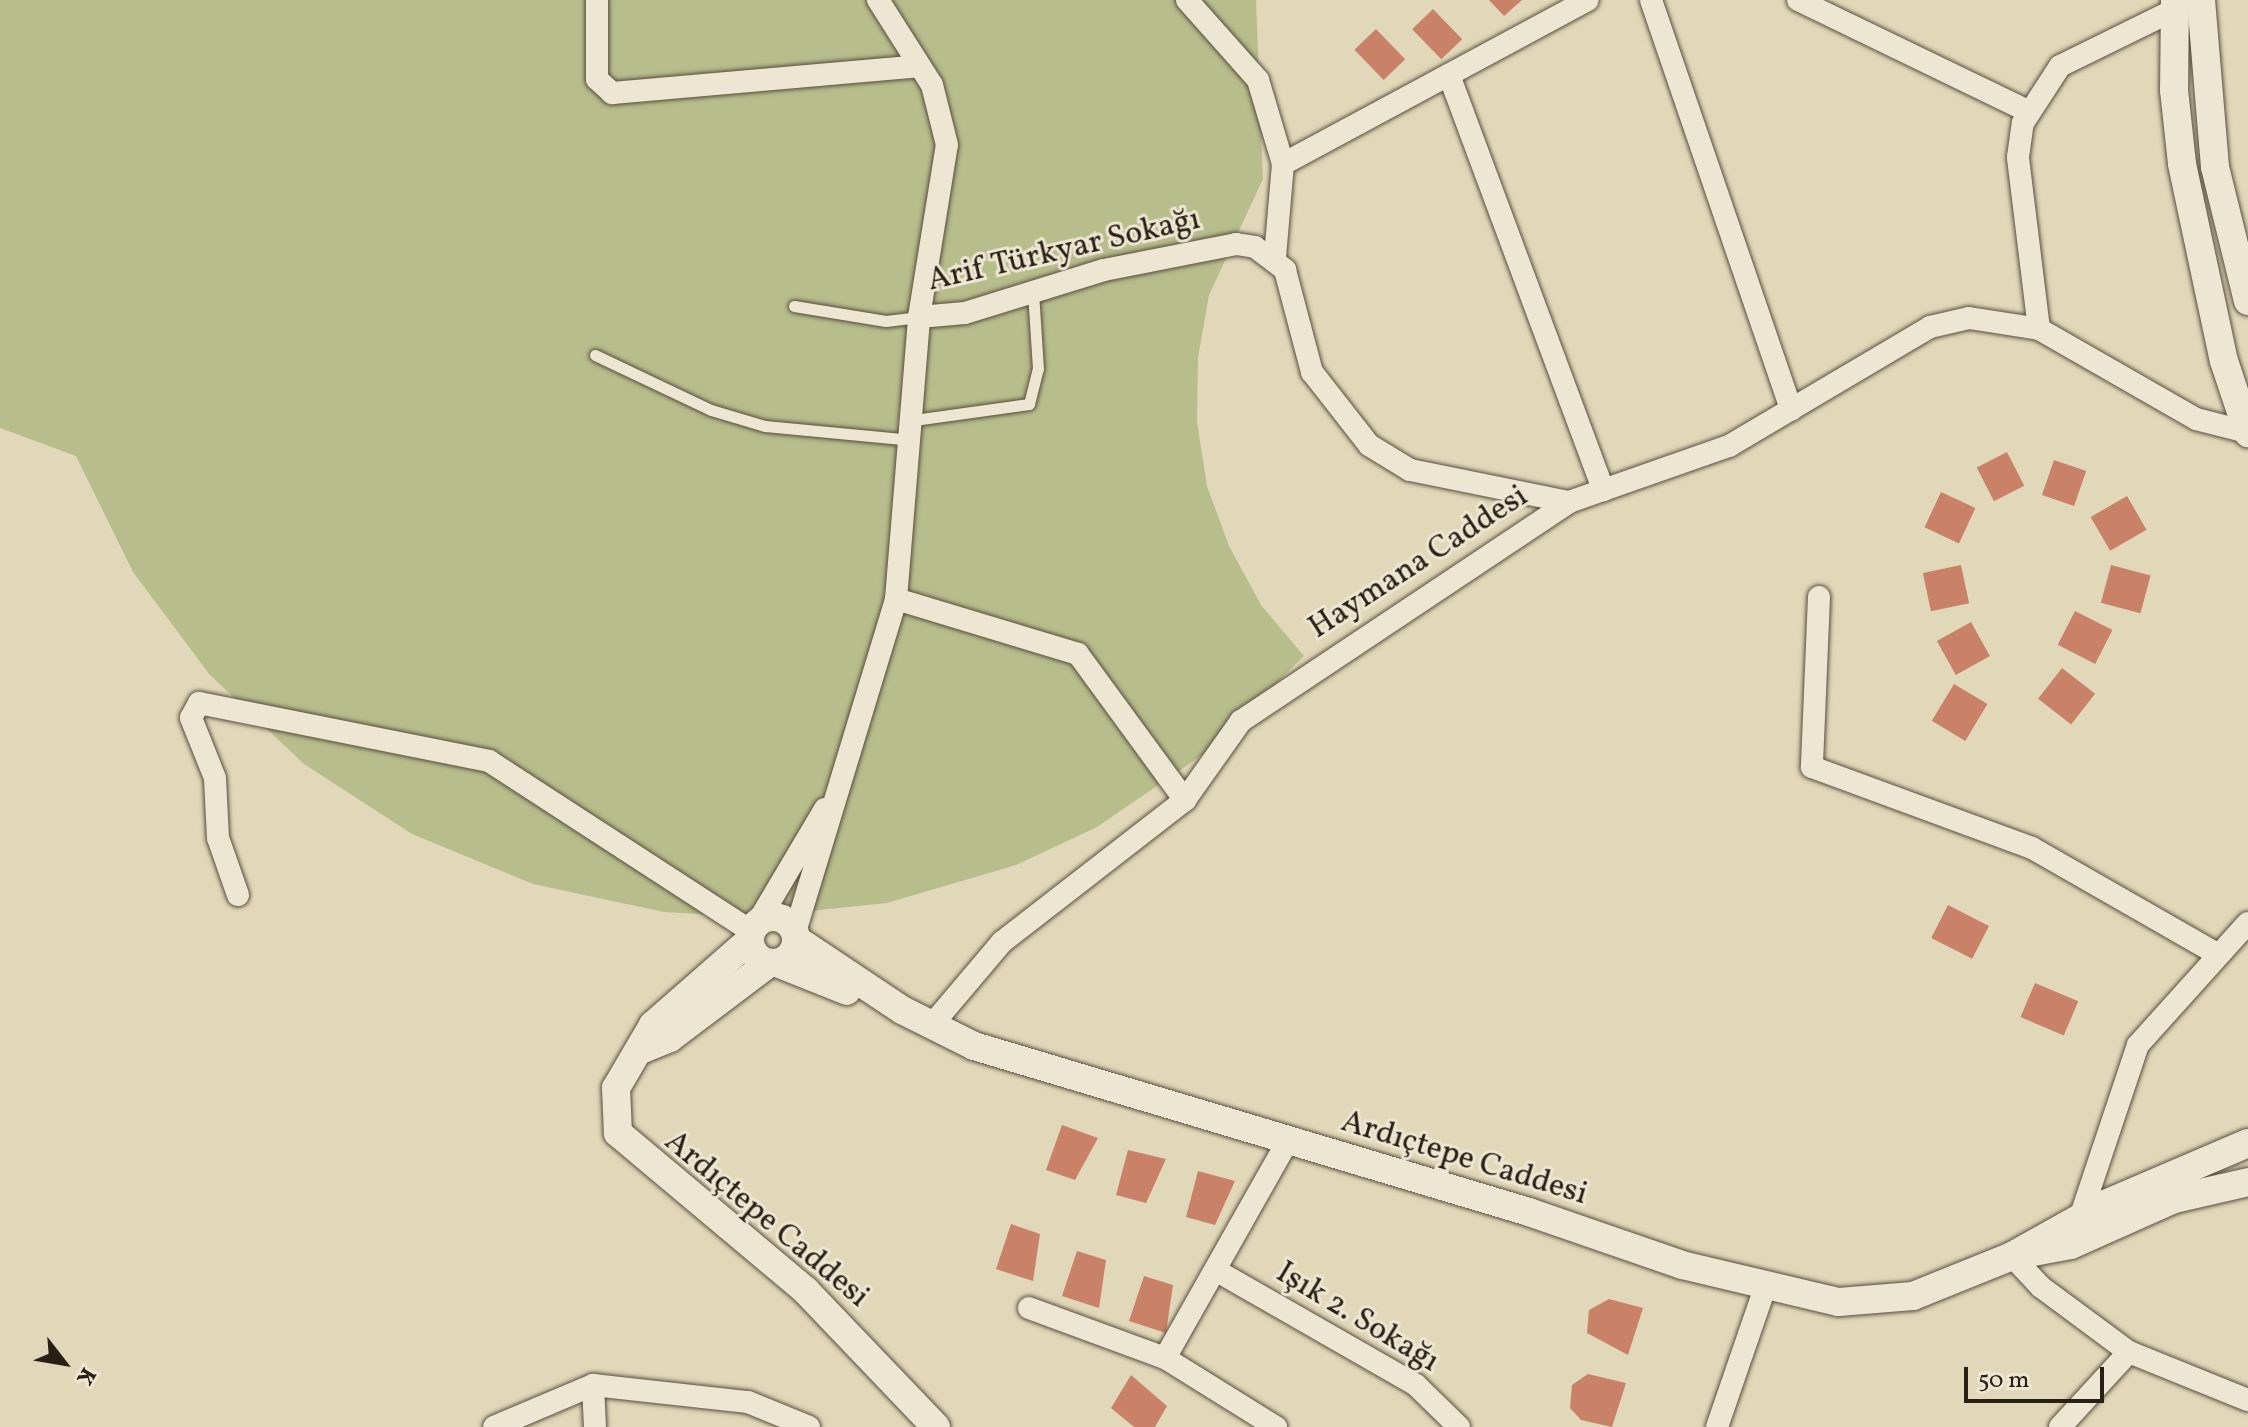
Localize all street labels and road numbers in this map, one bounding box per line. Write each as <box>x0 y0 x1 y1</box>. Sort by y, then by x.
street label: Arif Türkyar Sokağı <box>925 201 1203 301</box>
street label: Haymana Caddesi <box>1302 478 1536 648</box>
street label: Ardıçtepe Caddesi <box>1336 1103 1592 1215</box>
street label: Ardıçtepe Caddesi <box>656 1123 876 1317</box>
street label: Işık 2. Sokağı <box>1269 1254 1445 1382</box>

